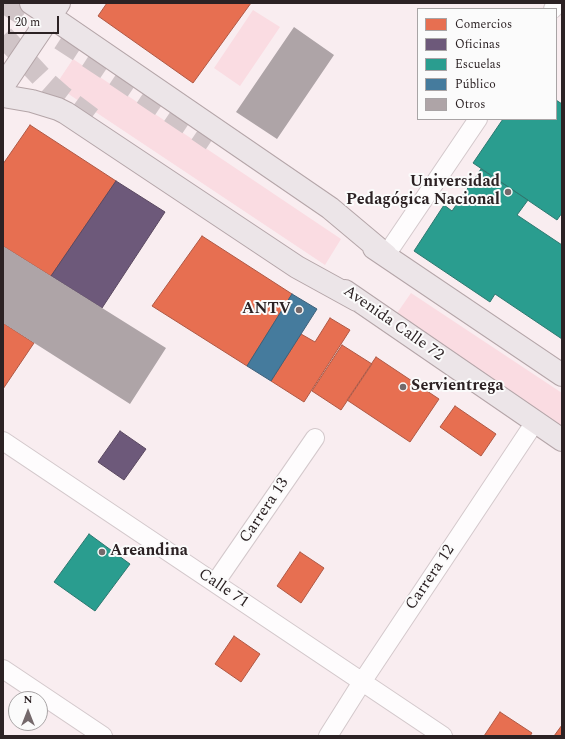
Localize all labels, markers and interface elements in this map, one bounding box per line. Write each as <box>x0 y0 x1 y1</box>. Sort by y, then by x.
scale bar <box>10 8 61 34</box>
legend <box>417 8 557 120</box>
text: 20 m <box>15 13 40 32</box>
text: Comercios <box>455 15 512 34</box>
text: Oficinas <box>455 35 500 54</box>
text: Escuelas <box>455 55 501 74</box>
text: Público <box>455 75 496 94</box>
text: Otros <box>455 95 485 114</box>
place label: Universidad Pedagógica Nacional <box>346 173 500 211</box>
marker: Universidad Pedagógica Nacional <box>503 187 513 197</box>
street label: Avenida Calle 72 <box>339 282 447 366</box>
place label: ANTV <box>242 300 291 320</box>
marker: ANTV <box>294 305 304 315</box>
place label: Servientrega <box>411 377 504 397</box>
marker: Servientrega <box>398 382 408 392</box>
street label: Carrera 13 <box>236 475 294 547</box>
place label: Areandina <box>110 542 188 562</box>
street label: Carrera 12 <box>402 542 460 614</box>
marker: Areandina <box>97 547 107 557</box>
street label: Calle 71 <box>194 565 252 613</box>
north arrow <box>8 691 48 731</box>
text: N <box>24 691 32 708</box>

